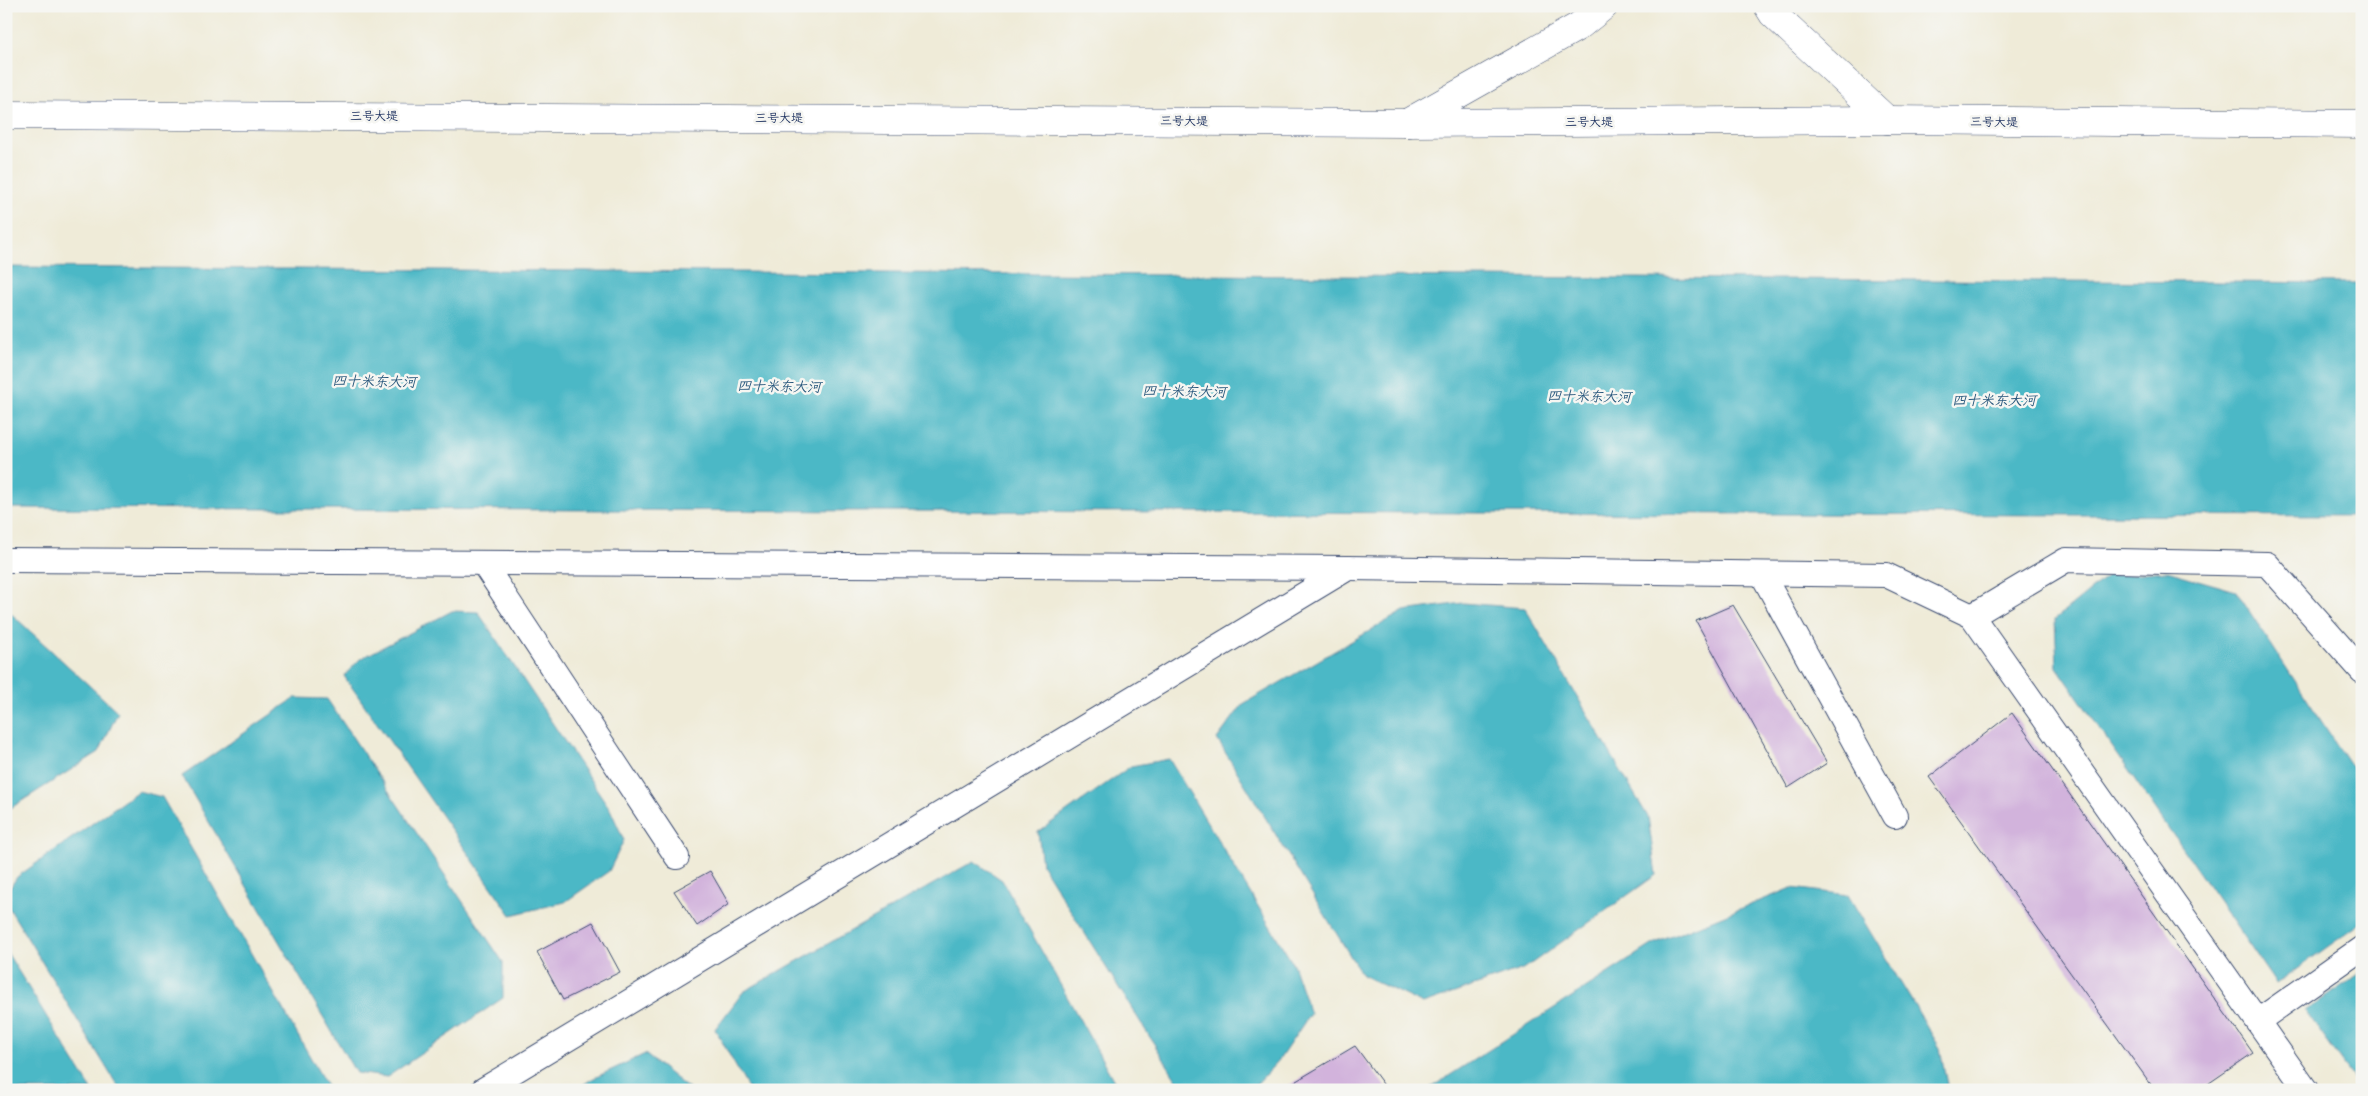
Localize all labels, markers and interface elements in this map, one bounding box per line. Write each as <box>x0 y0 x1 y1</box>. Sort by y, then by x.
street label: 三号大堤 <box>350 108 398 123</box>
street label: 三号大堤 <box>755 110 803 125</box>
street label: 三号大堤 <box>1160 113 1208 128</box>
street label: 三号大堤 <box>1565 114 1613 129</box>
street label: 三号大堤 <box>1970 114 2018 129</box>
water label: 四十米东大河 <box>332 371 418 391</box>
water label: 四十米东大河 <box>737 376 823 396</box>
water label: 四十米东大河 <box>1142 381 1228 401</box>
water label: 四十米东大河 <box>1547 386 1633 406</box>
water label: 四十米东大河 <box>1952 391 2038 409</box>

